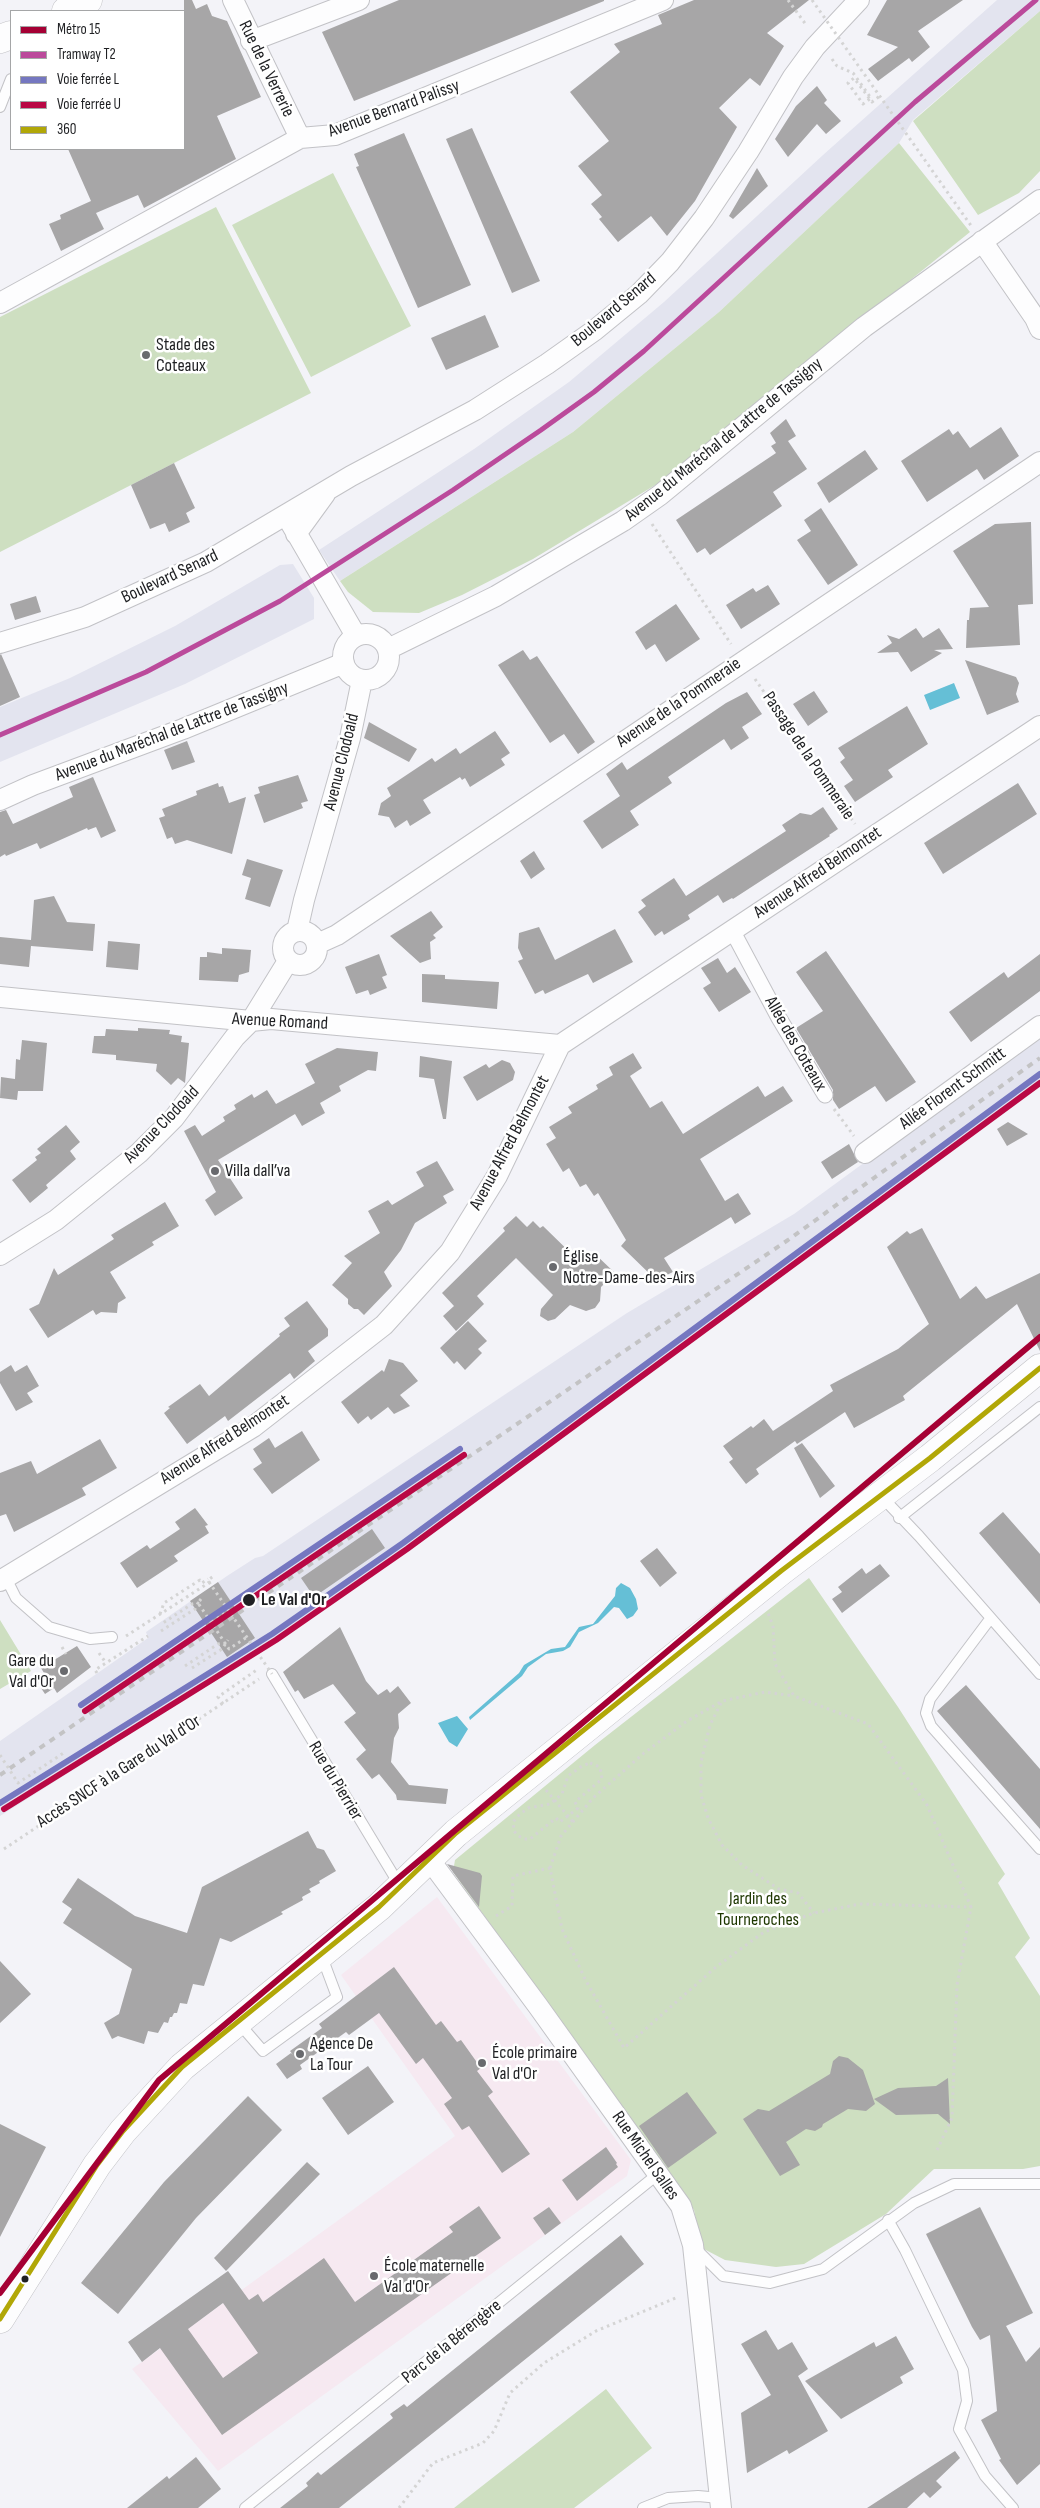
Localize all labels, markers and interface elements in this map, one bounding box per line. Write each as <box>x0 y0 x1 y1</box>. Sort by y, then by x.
legend <box>10 10 185 150</box>
street label: Rue de la Verrerie <box>233 17 299 121</box>
text: Métro 15 <box>57 20 100 39</box>
text: Tramway T2 <box>57 45 116 64</box>
text: Voie ferrée L <box>57 70 119 89</box>
street label: Avenue Bernard Palissy <box>325 75 463 143</box>
text: Voie ferrée U <box>57 95 121 114</box>
text: 360 <box>57 120 77 139</box>
street label: Boulevard Senard <box>567 268 661 352</box>
place label: Stade des Coteaux <box>156 334 215 376</box>
marker: Stade des Coteaux <box>140 349 152 361</box>
street label: Avenue du Maréchal de Lattre de Tassigny <box>621 354 827 526</box>
street label: Boulevard Senard <box>118 545 222 609</box>
street label: Avenue de la Pommeraie <box>613 653 745 753</box>
street label: Avenue du Maréchal de Lattre de Tassigny <box>52 677 292 787</box>
street label: Passage de la Pommeraie <box>757 688 859 824</box>
street label: Avenue Clodoald <box>320 711 364 813</box>
street label: Avenue Alfred Belmontet <box>750 822 886 924</box>
street label: Allée des Coteaux <box>759 993 831 1095</box>
street label: Avenue Romand <box>231 1009 329 1035</box>
street label: Allée Florent Schmitt <box>896 1043 1010 1135</box>
street label: Avenue Alfred Belmontet <box>465 1072 555 1214</box>
street label: Avenue Clodoald <box>120 1082 204 1168</box>
place label: Villa dall’va <box>225 1160 290 1182</box>
marker: Villa dall’va <box>209 1165 221 1177</box>
place label: Église Notre-Dame-des-Airs <box>563 1246 695 1288</box>
marker: Église Notre-Dame-des-Airs <box>547 1261 559 1273</box>
street label: Avenue Alfred Belmontet <box>157 1390 293 1490</box>
place label: Le Val d'Or <box>261 1589 326 1611</box>
marker: Le Val d'Or <box>241 1592 257 1608</box>
place label: Gare du Val d'Or <box>8 1650 54 1692</box>
marker: Gare du Val d'Or <box>58 1665 70 1677</box>
street label: Accès SNCF à la Gare du Val d'Or <box>33 1711 205 1833</box>
street label: Rue du Pierrier <box>303 1738 367 1824</box>
park label: Jardin des Tourneroches <box>717 1888 799 1930</box>
place label: Agence De La Tour <box>310 2033 373 2076</box>
place label: École primaire Val d'Or <box>492 2042 577 2084</box>
marker: Agence De La Tour <box>294 2048 306 2060</box>
marker: École primaire Val d'Or <box>476 2057 488 2069</box>
street label: Rue Michel Salles <box>607 2107 683 2205</box>
place label: École maternelle Val d'Or <box>384 2255 484 2298</box>
marker: École maternelle Val d'Or <box>368 2270 380 2282</box>
unlabelled marker <box>20 2274 30 2284</box>
street label: Parc de la Bérengère <box>398 2295 506 2389</box>

